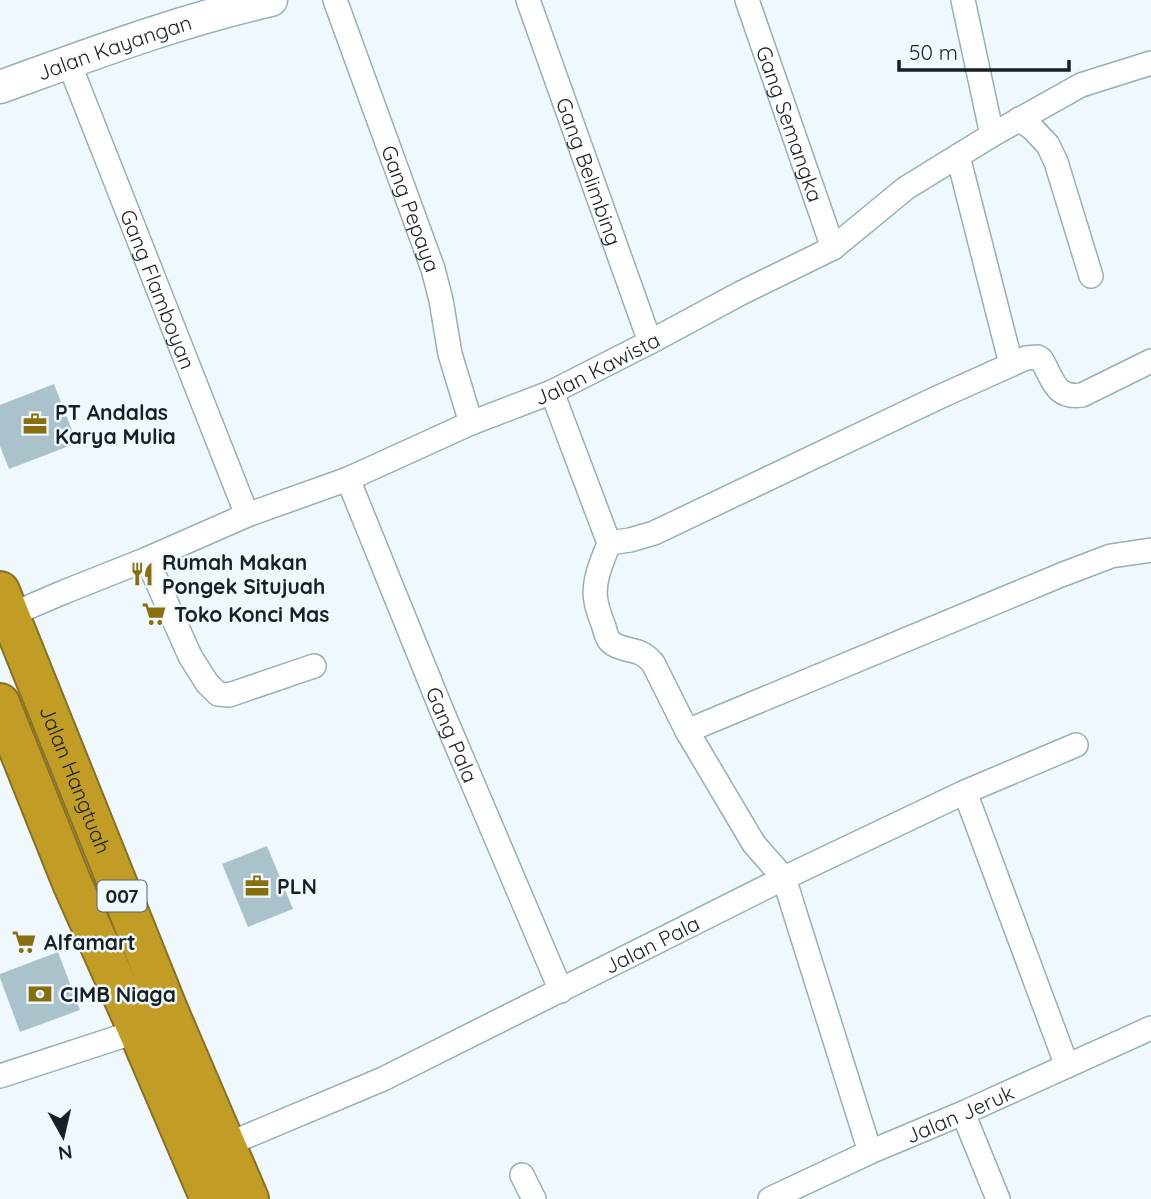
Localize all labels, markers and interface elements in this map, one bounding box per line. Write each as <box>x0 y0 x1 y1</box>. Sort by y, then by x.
street label: Jalan Kayangan <box>33 9 195 86</box>
scale bar <box>899 28 1069 72</box>
text: 50 m <box>909 39 958 65</box>
street label: Gang Semangka <box>751 42 829 205</box>
street label: Gang Belimbing <box>551 94 627 249</box>
street label: Gang Pepaya <box>376 142 446 275</box>
street label: Gang Flamboyan <box>115 205 201 373</box>
street label: Jalan Kawista <box>531 326 664 411</box>
place label: PT Andalas Karya Mulia <box>55 399 176 449</box>
office icon: PT Andalas Karya Mulia <box>21 410 49 438</box>
place label: Rumah Makan Pongek Situjuah <box>162 549 325 599</box>
restaurant icon: Rumah Makan Pongek Situjuah <box>128 560 156 588</box>
supermarket icon: Toko Konci Mas <box>140 600 168 628</box>
place label: Toko Konci Mas <box>174 601 329 627</box>
street label: Gang Pala <box>421 683 484 786</box>
street label: Jalan Hangtuah <box>34 702 117 857</box>
office icon: PLN <box>243 872 271 900</box>
place label: PLN <box>277 873 317 899</box>
road number: 007 <box>97 880 146 912</box>
street label: Jalan Pala <box>600 910 704 979</box>
supermarket icon: Alfamart <box>10 928 38 956</box>
place label: Alfamart <box>44 929 136 955</box>
bank icon: CIMB Niaga <box>26 980 54 1008</box>
place label: CIMB Niaga <box>60 981 176 1007</box>
street label: Jalan Jeruk <box>902 1079 1018 1149</box>
north arrow <box>28 1101 98 1171</box>
text: N <box>57 1140 74 1166</box>

